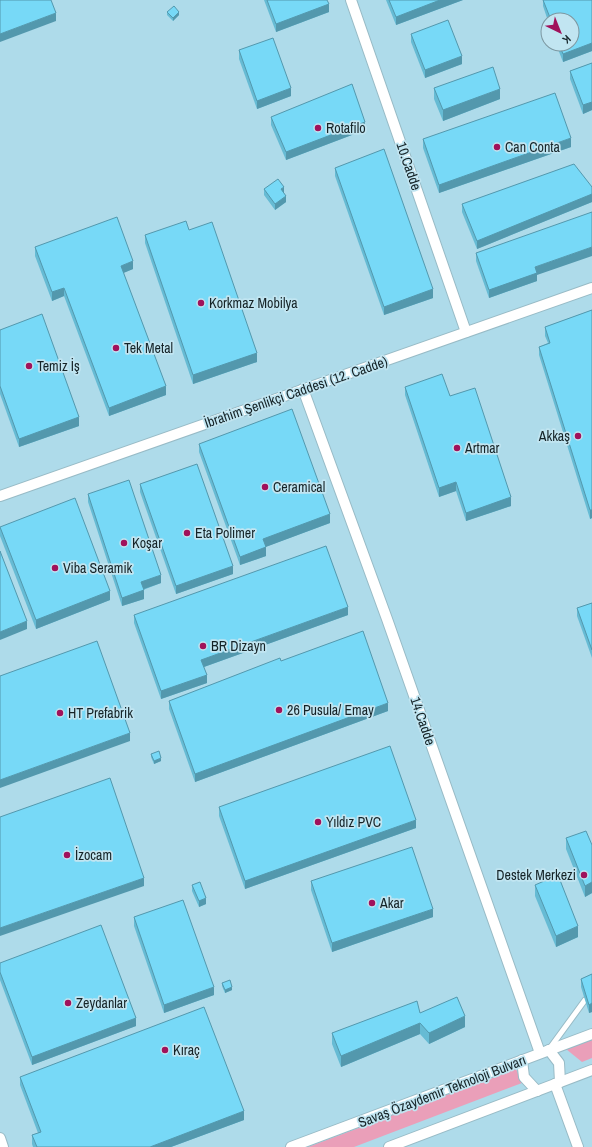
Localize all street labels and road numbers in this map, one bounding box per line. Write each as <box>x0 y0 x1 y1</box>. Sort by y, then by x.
street label: 10.Cadde <box>392 140 426 192</box>
street label: İbrahim Şenlikçi Caddesi (12. Cadde) <box>202 352 390 432</box>
street label: 14.Cadde <box>406 695 440 747</box>
street label: Savaş Özaydemir Teknoloji Bulvarı <box>355 1051 529 1131</box>

